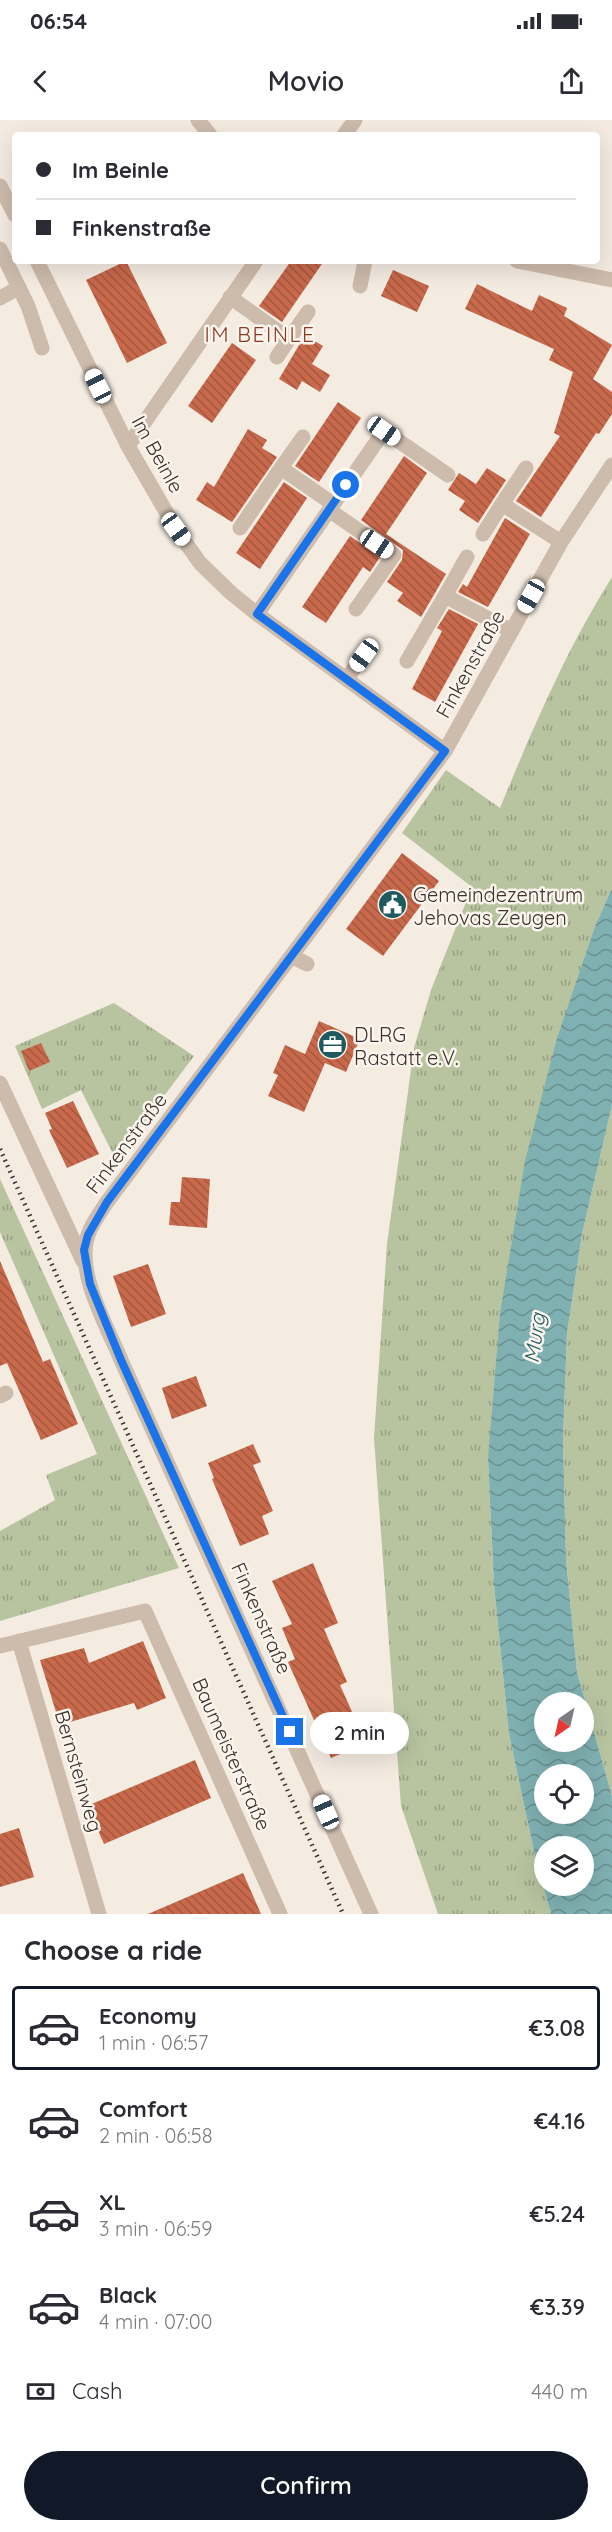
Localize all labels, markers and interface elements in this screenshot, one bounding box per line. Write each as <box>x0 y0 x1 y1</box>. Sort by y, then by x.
text: 06:54 <box>30 7 87 35</box>
text: Movio <box>268 64 344 98</box>
icon: back <box>24 65 57 98</box>
icon: share <box>555 65 588 98</box>
text: Im Beinle <box>72 156 169 184</box>
text: Finkenstraße <box>72 214 211 242</box>
district label: IM BEINLE <box>204 321 316 347</box>
car <box>82 366 114 406</box>
street label: Im Beinle <box>127 411 189 497</box>
car <box>364 413 404 449</box>
route start <box>332 471 359 498</box>
car <box>158 509 194 549</box>
car <box>357 526 397 562</box>
car <box>514 576 548 616</box>
street label: Finkenstraße <box>430 606 510 722</box>
car <box>346 635 382 675</box>
place label: Gemeindezentrum Jehovas Zeugen <box>413 882 583 930</box>
public building icon: Gemeindezentrum Jehovas Zeugen <box>376 889 408 921</box>
place label: DLRG Rastatt e.V. <box>354 1022 459 1070</box>
office icon: DLRG Rastatt e.V. <box>317 1029 349 1061</box>
street label: Finkenstraße <box>80 1088 172 1198</box>
water label: Murg <box>518 1309 551 1365</box>
street label: Finkenstraße <box>226 1558 298 1678</box>
street label: Baumeisterstraße <box>187 1674 277 1834</box>
north arrow <box>534 1692 594 1752</box>
map controls <box>534 1692 594 1896</box>
street label: Bernsteinweg <box>50 1707 108 1835</box>
callout: 2 min <box>311 1711 410 1753</box>
route end <box>276 1718 303 1745</box>
text: 2 min <box>334 1720 385 1745</box>
button: locate <box>534 1764 594 1824</box>
car <box>310 1792 342 1832</box>
button: layers <box>534 1836 594 1896</box>
text: Choose a ride <box>24 1933 202 1967</box>
icon: car <box>27 2001 81 2055</box>
text: Economy <box>99 2002 197 2030</box>
text: €3.08 <box>529 2014 585 2042</box>
text: 1 min · 06:57 <box>99 2030 208 2055</box>
icon: car <box>27 2094 81 2148</box>
text: Comfort <box>99 2095 188 2123</box>
text: €4.16 <box>534 2107 585 2135</box>
text: 2 min · 06:58 <box>99 2123 213 2148</box>
icon: car <box>27 2187 81 2241</box>
text: XL <box>99 2188 126 2216</box>
text: €5.24 <box>529 2200 585 2228</box>
text: 3 min · 06:59 <box>99 2216 212 2241</box>
icon: car <box>27 2280 81 2334</box>
text: Black <box>99 2281 157 2309</box>
text: €3.39 <box>530 2293 585 2321</box>
text: 4 min · 07:00 <box>99 2309 213 2334</box>
icon: cash <box>24 2375 57 2408</box>
text: Cash <box>72 2377 123 2405</box>
text: 440 m <box>531 2379 588 2404</box>
button: Confirm <box>24 2451 588 2520</box>

